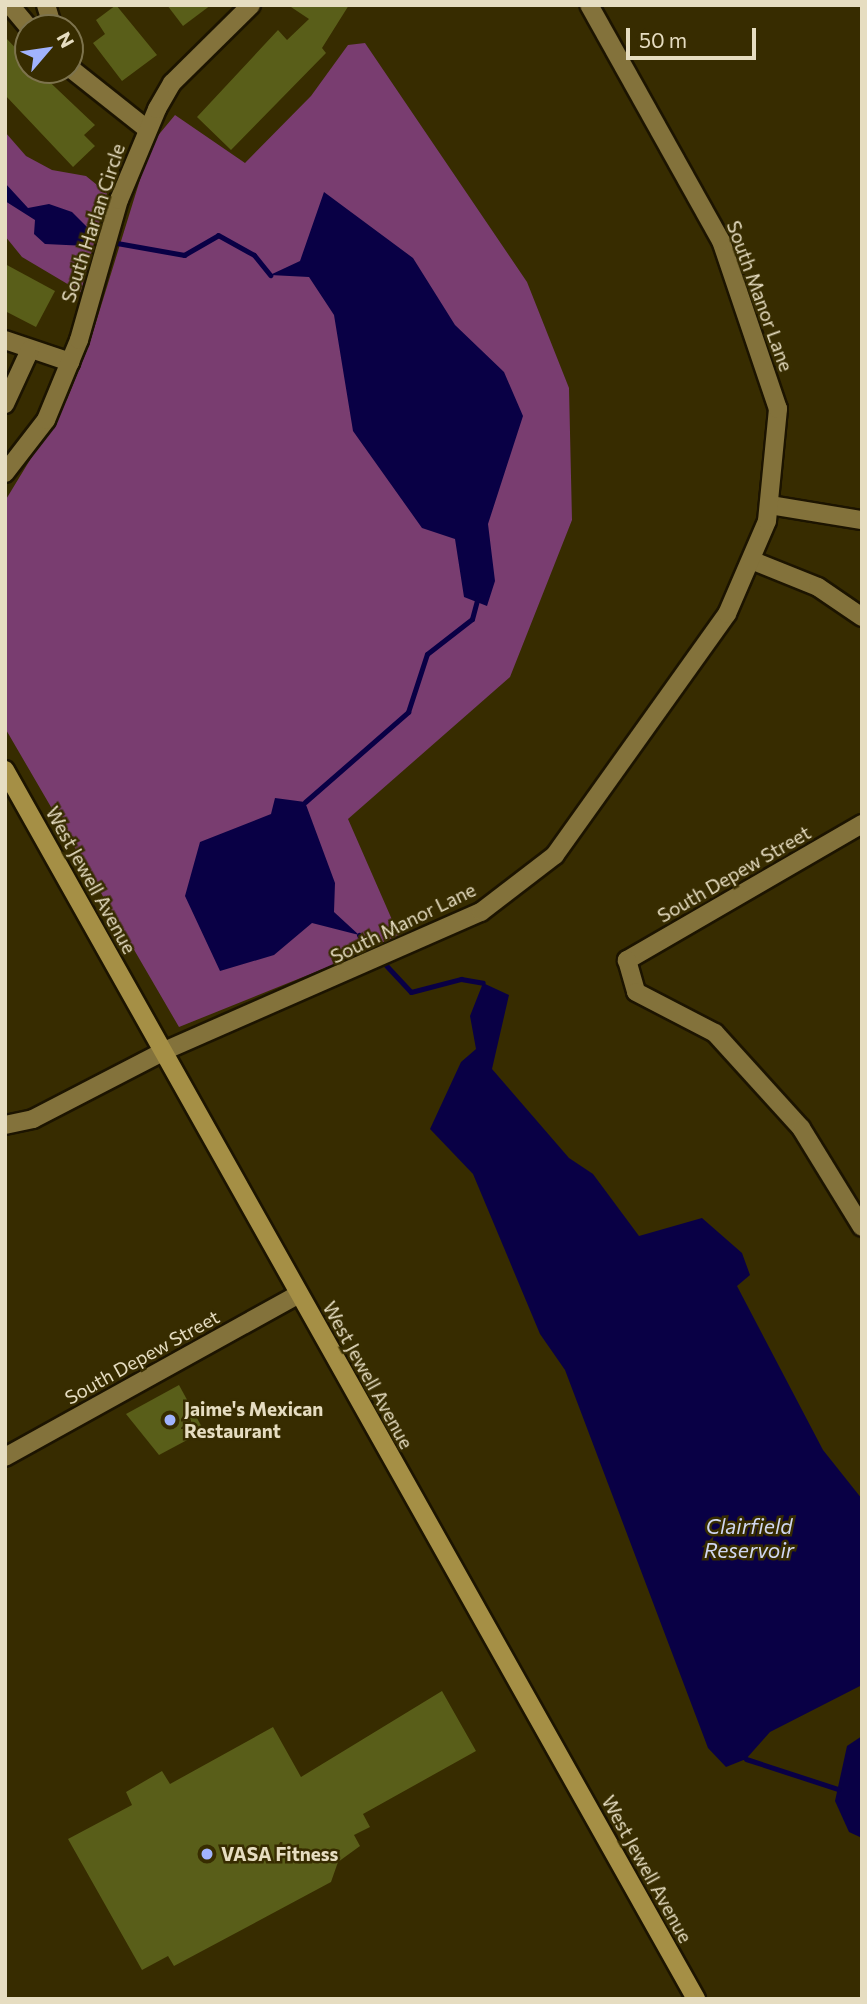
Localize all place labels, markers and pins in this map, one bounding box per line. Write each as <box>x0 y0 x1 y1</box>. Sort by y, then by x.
place label: Jaime's Mexican Restaurant <box>184 1398 323 1442</box>
marker: Jaime's Mexican Restaurant <box>162 1412 178 1428</box>
place label: VASA Fitness <box>221 1843 338 1865</box>
marker: VASA Fitness <box>199 1846 215 1862</box>

